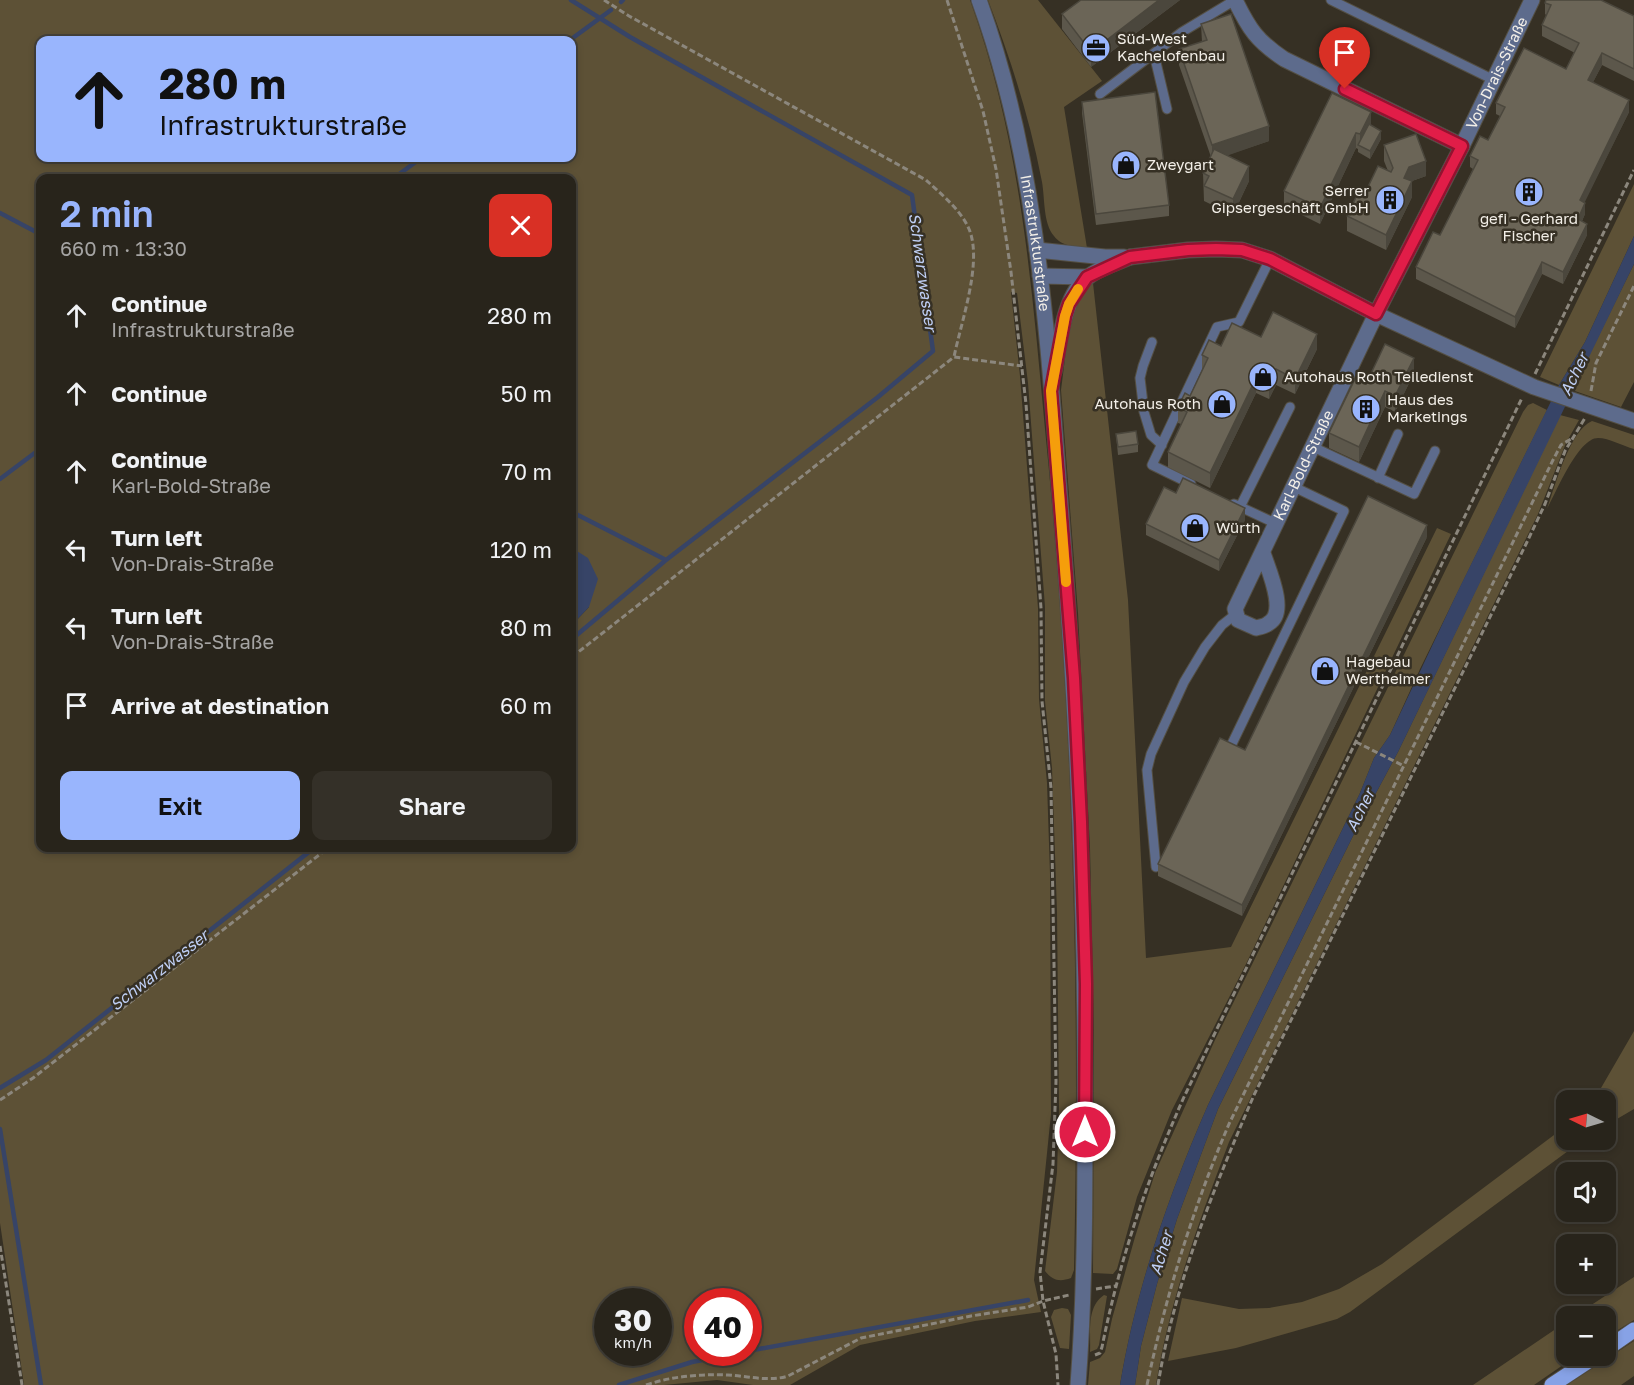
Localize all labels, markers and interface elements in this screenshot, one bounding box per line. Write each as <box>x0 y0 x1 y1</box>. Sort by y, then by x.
street label: Von-Drais-Straße <box>1461 13 1531 132</box>
pin <box>1319 27 1370 89</box>
place label: Süd-West Kachelofenbau <box>1117 29 1225 64</box>
office icon: Süd-West Kachelofenbau <box>1080 32 1112 64</box>
icon: arrive <box>1328 36 1361 69</box>
text: 280 m <box>159 58 286 108</box>
icon: ahead <box>60 60 138 138</box>
text: Infrastrukturstraße <box>159 109 407 141</box>
shop icon: Zweygart <box>1110 149 1142 181</box>
place label: Zweygart <box>1147 155 1214 173</box>
street label: Infrastrukturstraße <box>1017 173 1054 312</box>
building icon: gefi - Gerhard Fischer <box>1513 176 1545 208</box>
place label: Serrer Gipsergeschäft GmbH <box>1211 181 1369 216</box>
building icon: Serrer Gipsergeschäft GmbH <box>1374 184 1406 216</box>
text: 2 min <box>60 192 154 235</box>
button: close <box>489 194 552 257</box>
place label: gefi - Gerhard Fischer <box>1480 209 1578 244</box>
water label: Schwarzwasser <box>905 212 942 335</box>
text: 660 m · 13:30 <box>60 236 187 260</box>
text: Continue <box>111 290 207 317</box>
icon: ahead <box>60 299 93 332</box>
text: 280 m <box>487 302 552 329</box>
text: Infrastrukturstraße <box>111 317 295 341</box>
water label: Acher <box>1555 347 1594 398</box>
shop icon: Autohaus Roth Teiledienst <box>1247 361 1279 393</box>
place label: Autohaus Roth Teiledienst <box>1284 367 1473 385</box>
icon: ahead <box>60 377 93 410</box>
text: Continue <box>111 380 207 407</box>
text: 50 m <box>501 380 552 407</box>
shop icon: Autohaus Roth <box>1206 388 1238 420</box>
place label: Haus des Marketings <box>1387 390 1468 425</box>
building icon: Haus des Marketings <box>1350 393 1382 425</box>
place label: Autohaus Roth <box>1094 394 1201 412</box>
street label: Karl-Bold-Straße <box>1269 407 1337 523</box>
text: Continue <box>111 446 207 473</box>
icon: ahead <box>60 455 93 488</box>
text: 70 m <box>502 458 552 485</box>
text: Karl-Bold-Straße <box>111 473 271 497</box>
shop icon: Würth <box>1179 512 1211 544</box>
place label: Würth <box>1216 518 1261 536</box>
text: Turn left <box>111 524 202 551</box>
icon: left <box>60 533 93 566</box>
text: 120 m <box>490 536 552 563</box>
text: Von-Drais-Straße <box>111 551 274 575</box>
text: Turn left <box>111 602 202 629</box>
icon: left <box>60 611 93 644</box>
text: 80 m <box>500 614 552 641</box>
text: Von-Drais-Straße <box>111 629 274 653</box>
place label: Hagebau Wertheimer <box>1346 652 1431 687</box>
shop icon: Hagebau Wertheimer <box>1309 655 1341 687</box>
icon: arrive <box>60 689 93 722</box>
text: Arrive at destination <box>111 692 329 719</box>
text: 60 m <box>500 692 552 719</box>
button: Exit <box>60 771 300 840</box>
button: Share <box>312 771 552 840</box>
water label: Acher <box>1341 783 1380 834</box>
water label: Schwarzwasser <box>106 924 214 1015</box>
north arrow <box>1556 1090 1616 1150</box>
map controls <box>1556 1090 1616 1366</box>
position arrow <box>1053 1100 1117 1164</box>
button: sound <box>1556 1162 1616 1222</box>
water label: Acher <box>1145 1226 1178 1277</box>
button: + <box>1556 1234 1616 1294</box>
speed limit sign: 40 <box>684 1288 762 1366</box>
text: 30 <box>614 1302 652 1338</box>
button: − <box>1556 1306 1616 1366</box>
text: km/h <box>614 1333 652 1351</box>

